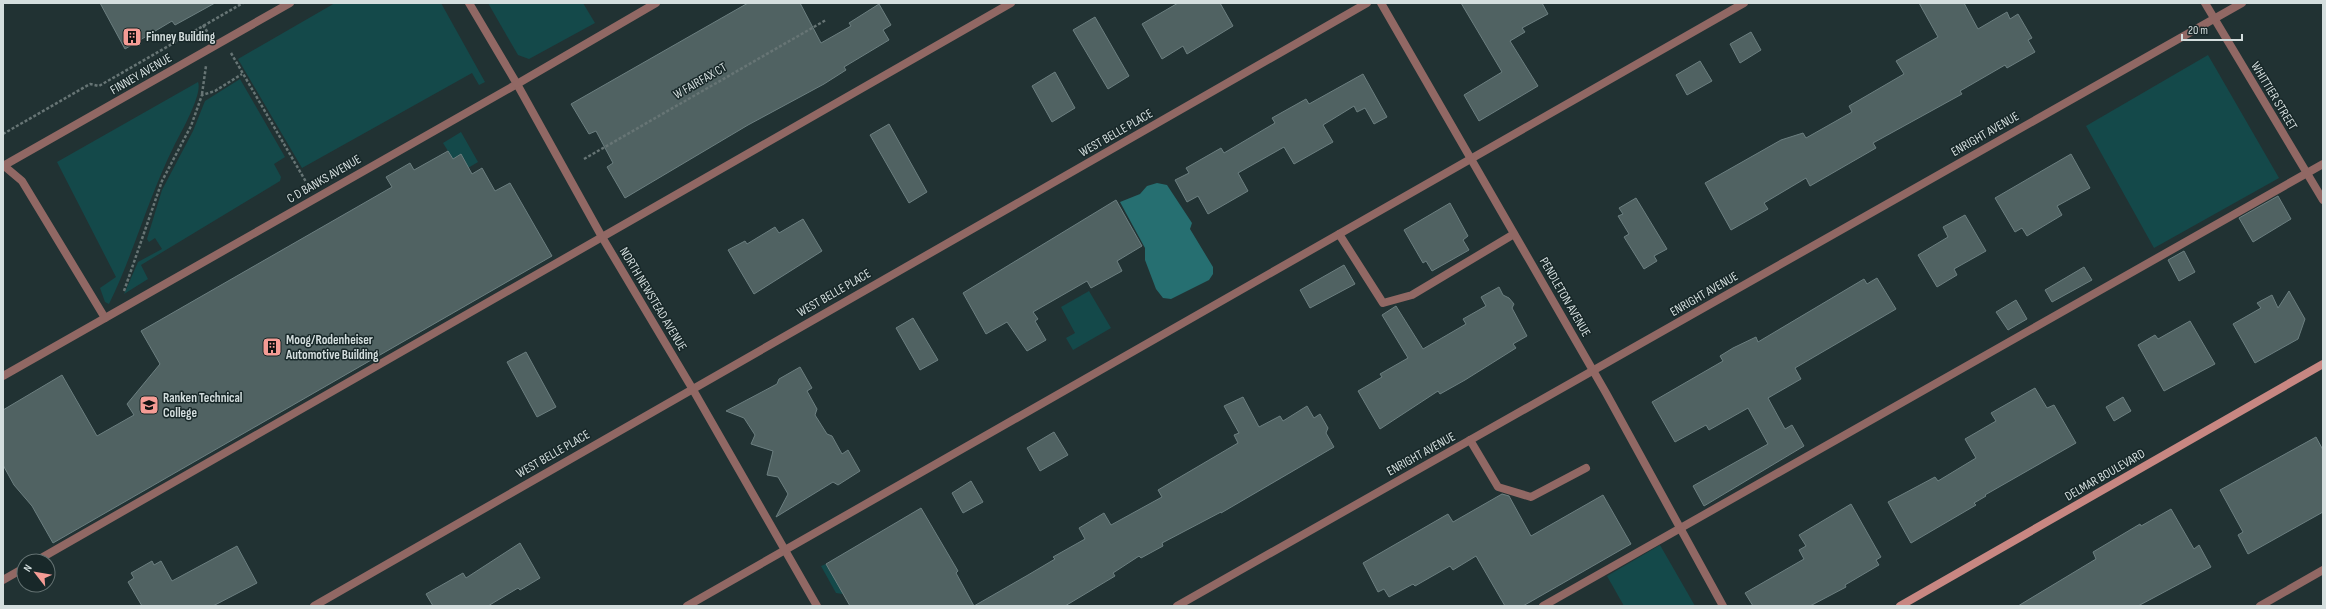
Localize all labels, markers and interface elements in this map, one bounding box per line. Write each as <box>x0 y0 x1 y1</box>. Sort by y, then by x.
scale bar <box>2182 16 2242 42</box>
text: 20 m <box>2188 23 2208 38</box>
building icon: Finney Building <box>121 26 143 48</box>
place label: Finney Building <box>146 29 216 45</box>
street label: FINNEY AVENUE <box>107 50 175 98</box>
street label: W FAIRFAX CT <box>670 59 730 103</box>
street label: WHITTIER STREET <box>2247 59 2301 133</box>
street label: WEST BELLE PLACE <box>1076 105 1156 161</box>
street label: ENRIGHT AVENUE <box>1948 108 2022 160</box>
street label: C D BANKS AVENUE <box>284 151 364 207</box>
street label: NORTH NEWSTEAD AVENUE <box>616 244 690 354</box>
street label: PENDLETON AVENUE <box>1536 254 1594 340</box>
street label: WEST BELLE PLACE <box>794 265 874 321</box>
street label: ENRIGHT AVENUE <box>1667 268 1741 320</box>
place label: Moog/Rodenheiser Automotive Building <box>285 332 379 363</box>
building icon: Moog/Rodenheiser Automotive Building <box>261 336 283 358</box>
place label: Ranken Technical College <box>163 390 243 421</box>
school or university icon: Ranken Technical College <box>138 394 160 416</box>
street label: WEST BELLE PLACE <box>513 426 593 482</box>
street label: ENRIGHT AVENUE <box>1384 429 1458 479</box>
street label: DELMAR BOULEVARD <box>2062 446 2148 504</box>
north arrow <box>16 553 56 593</box>
text: N <box>21 562 35 574</box>

